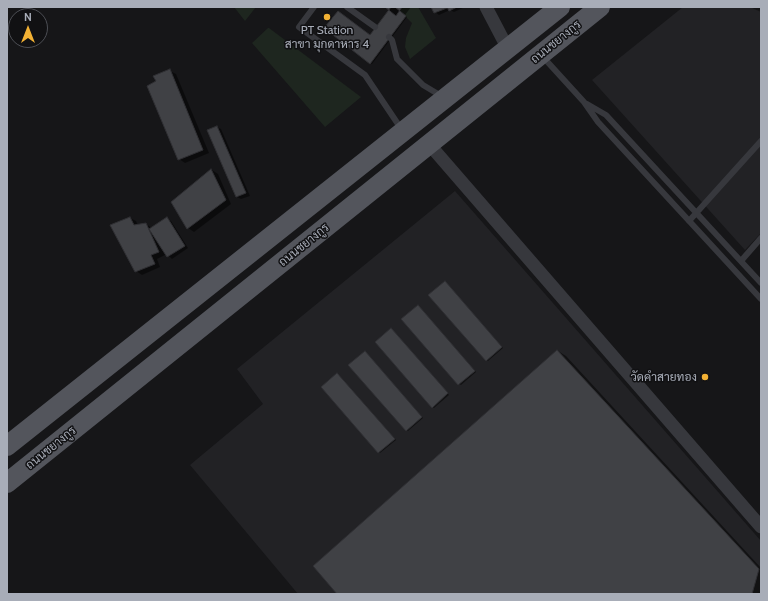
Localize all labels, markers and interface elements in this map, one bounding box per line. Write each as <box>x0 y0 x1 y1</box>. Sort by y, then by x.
north arrow <box>8 8 48 48</box>
text: N <box>24 10 32 24</box>
marker: PT Station สาขา มุกดาหาร 4 <box>322 12 332 22</box>
street label: ถนนชยางกูร <box>528 17 584 67</box>
place label: PT Station สาขา มุกดาหาร 4 <box>285 23 369 51</box>
street label: ถนนชยางกูร <box>276 220 332 270</box>
place label: วัดคำสายทอง <box>631 370 697 384</box>
marker: วัดคำสายทอง <box>700 372 710 382</box>
street label: ถนนชยางกูร <box>23 423 79 473</box>

